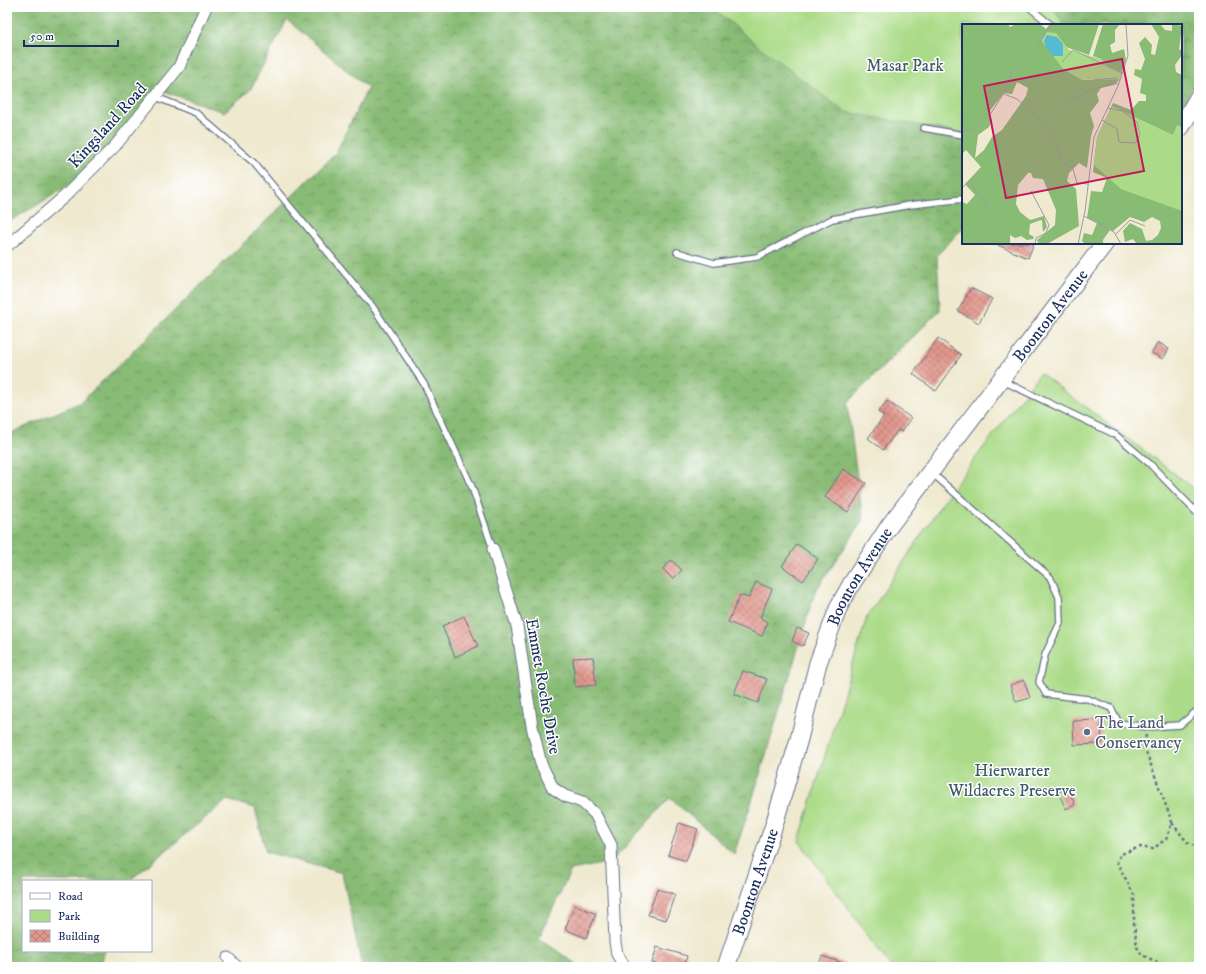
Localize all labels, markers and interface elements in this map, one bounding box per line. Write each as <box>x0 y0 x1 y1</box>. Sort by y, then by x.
scale bar <box>24 22 118 48</box>
inset map <box>962 24 1182 244</box>
text: 50 m <box>30 29 54 44</box>
park label: Masar Park <box>866 55 944 77</box>
street label: Kingsland Road <box>64 78 152 173</box>
street label: Boonton Avenue <box>1008 265 1093 367</box>
street label: Boonton Avenue <box>823 523 898 629</box>
street label: Emmet Roche Drive <box>520 616 566 756</box>
place label: The Land Conservancy <box>1095 712 1183 754</box>
marker: The Land Conservancy <box>1082 727 1092 737</box>
park label: Hierwarter Wildacres Preserve <box>947 760 1076 802</box>
street label: Boonton Avenue <box>728 826 784 938</box>
legend <box>22 880 152 952</box>
text: Road <box>58 889 83 904</box>
text: Park <box>58 909 80 924</box>
text: Building <box>58 929 99 944</box>

